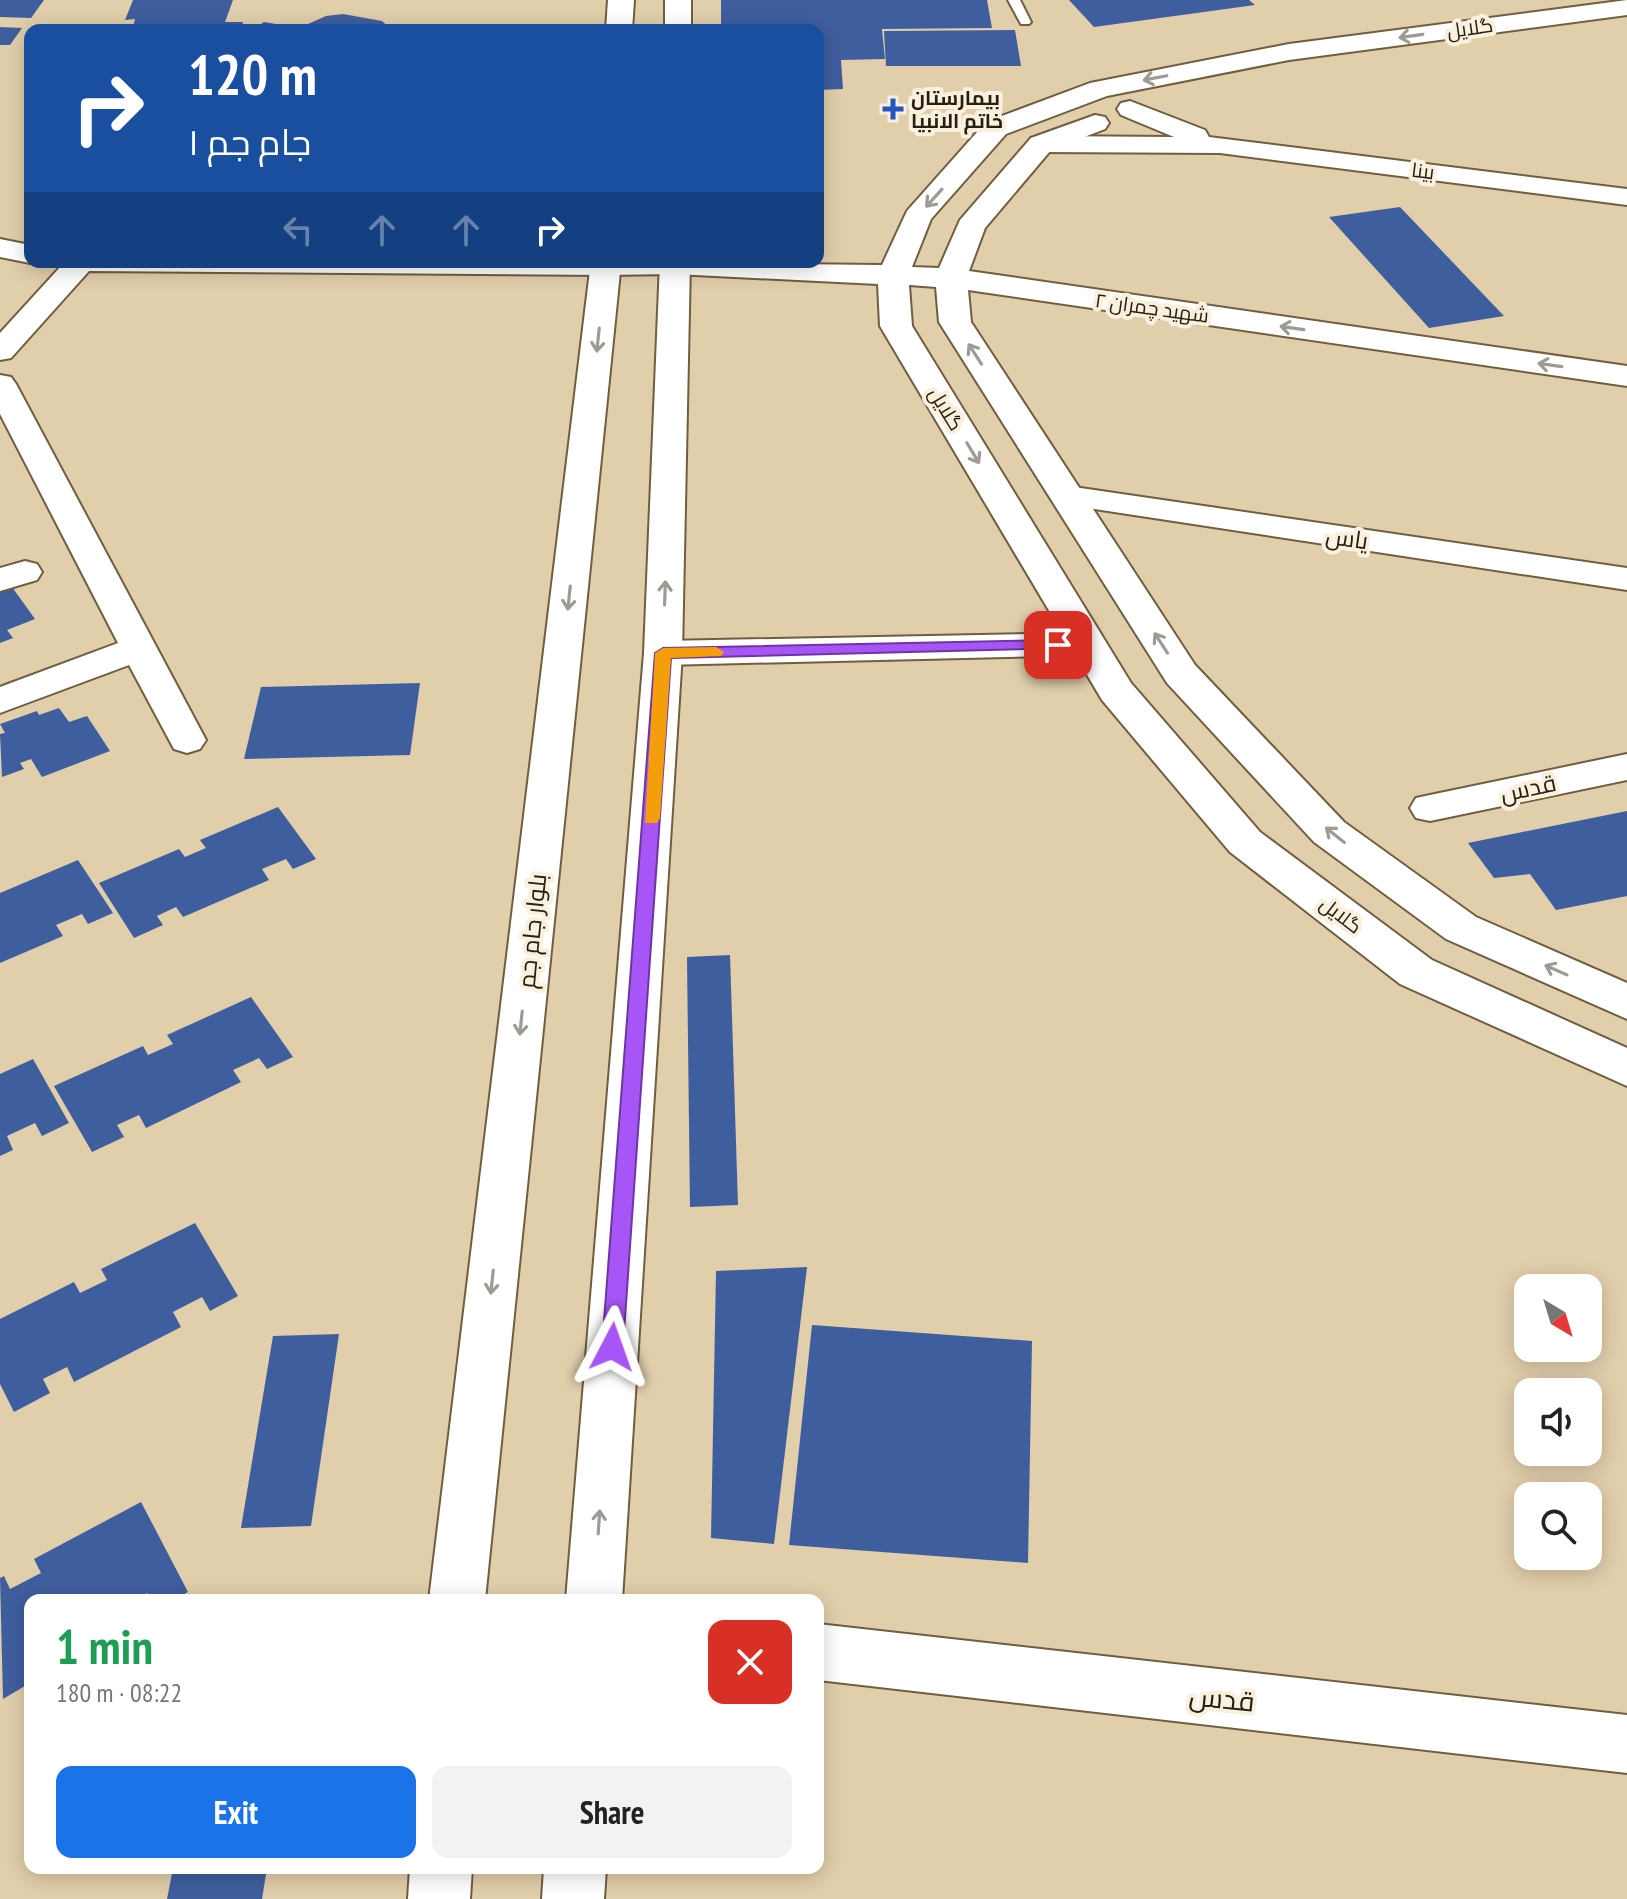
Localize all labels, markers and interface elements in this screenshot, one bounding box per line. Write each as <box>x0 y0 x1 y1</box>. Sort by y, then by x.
street label: گلایل <box>1445 12 1495 44</box>
one-way arrow <box>1399 29 1424 44</box>
text: 120 m <box>188 38 317 110</box>
icon: right <box>56 56 160 160</box>
one-way arrow <box>1142 72 1168 87</box>
place label: بیمارستان خاتم الانبیا <box>911 85 1003 135</box>
marker: بیمارستان خاتم الانبیا <box>882 98 904 120</box>
text: جام جم ۱ <box>188 118 311 165</box>
street label: بینا <box>1410 157 1436 185</box>
one-way arrow <box>925 187 944 208</box>
icon: left <box>276 208 320 252</box>
icon: ahead <box>360 208 404 252</box>
icon: ahead <box>444 208 488 252</box>
icon: right <box>528 208 572 252</box>
street label: شهید چمران ۲ <box>1093 287 1211 329</box>
one-way arrow <box>1280 320 1306 335</box>
one-way arrow <box>590 326 605 352</box>
one-way arrow <box>967 343 984 365</box>
one-way arrow <box>1538 357 1563 372</box>
street label: گلایل <box>923 382 969 436</box>
one-way arrow <box>965 441 981 464</box>
street label: یاس <box>1324 520 1371 556</box>
one-way arrow <box>658 580 673 607</box>
one-way arrow <box>561 584 576 611</box>
pin <box>1024 611 1092 679</box>
icon: arrive <box>1036 623 1080 667</box>
one-way arrow <box>1153 632 1169 655</box>
street label: قدس <box>1497 767 1559 809</box>
one-way arrow <box>1325 827 1346 844</box>
street label: بلوار جام جم <box>511 872 554 990</box>
street label: گلایل <box>1315 891 1367 939</box>
one-way arrow <box>1544 962 1568 977</box>
one-way arrow <box>514 1009 529 1036</box>
one-way arrow <box>485 1268 500 1295</box>
north arrow <box>1514 1274 1602 1362</box>
map controls <box>1514 1274 1602 1570</box>
position arrow <box>570 1305 654 1389</box>
button: sound <box>1514 1378 1602 1466</box>
button: search <box>1514 1482 1602 1570</box>
one-way arrow <box>592 1509 607 1536</box>
text: 1 min <box>56 1615 153 1677</box>
button: close <box>708 1620 792 1704</box>
text: 180 m · 08:22 <box>56 1676 182 1709</box>
street label: قدس <box>1187 1676 1257 1720</box>
button: Exit <box>56 1766 416 1858</box>
button: Share <box>432 1766 792 1858</box>

